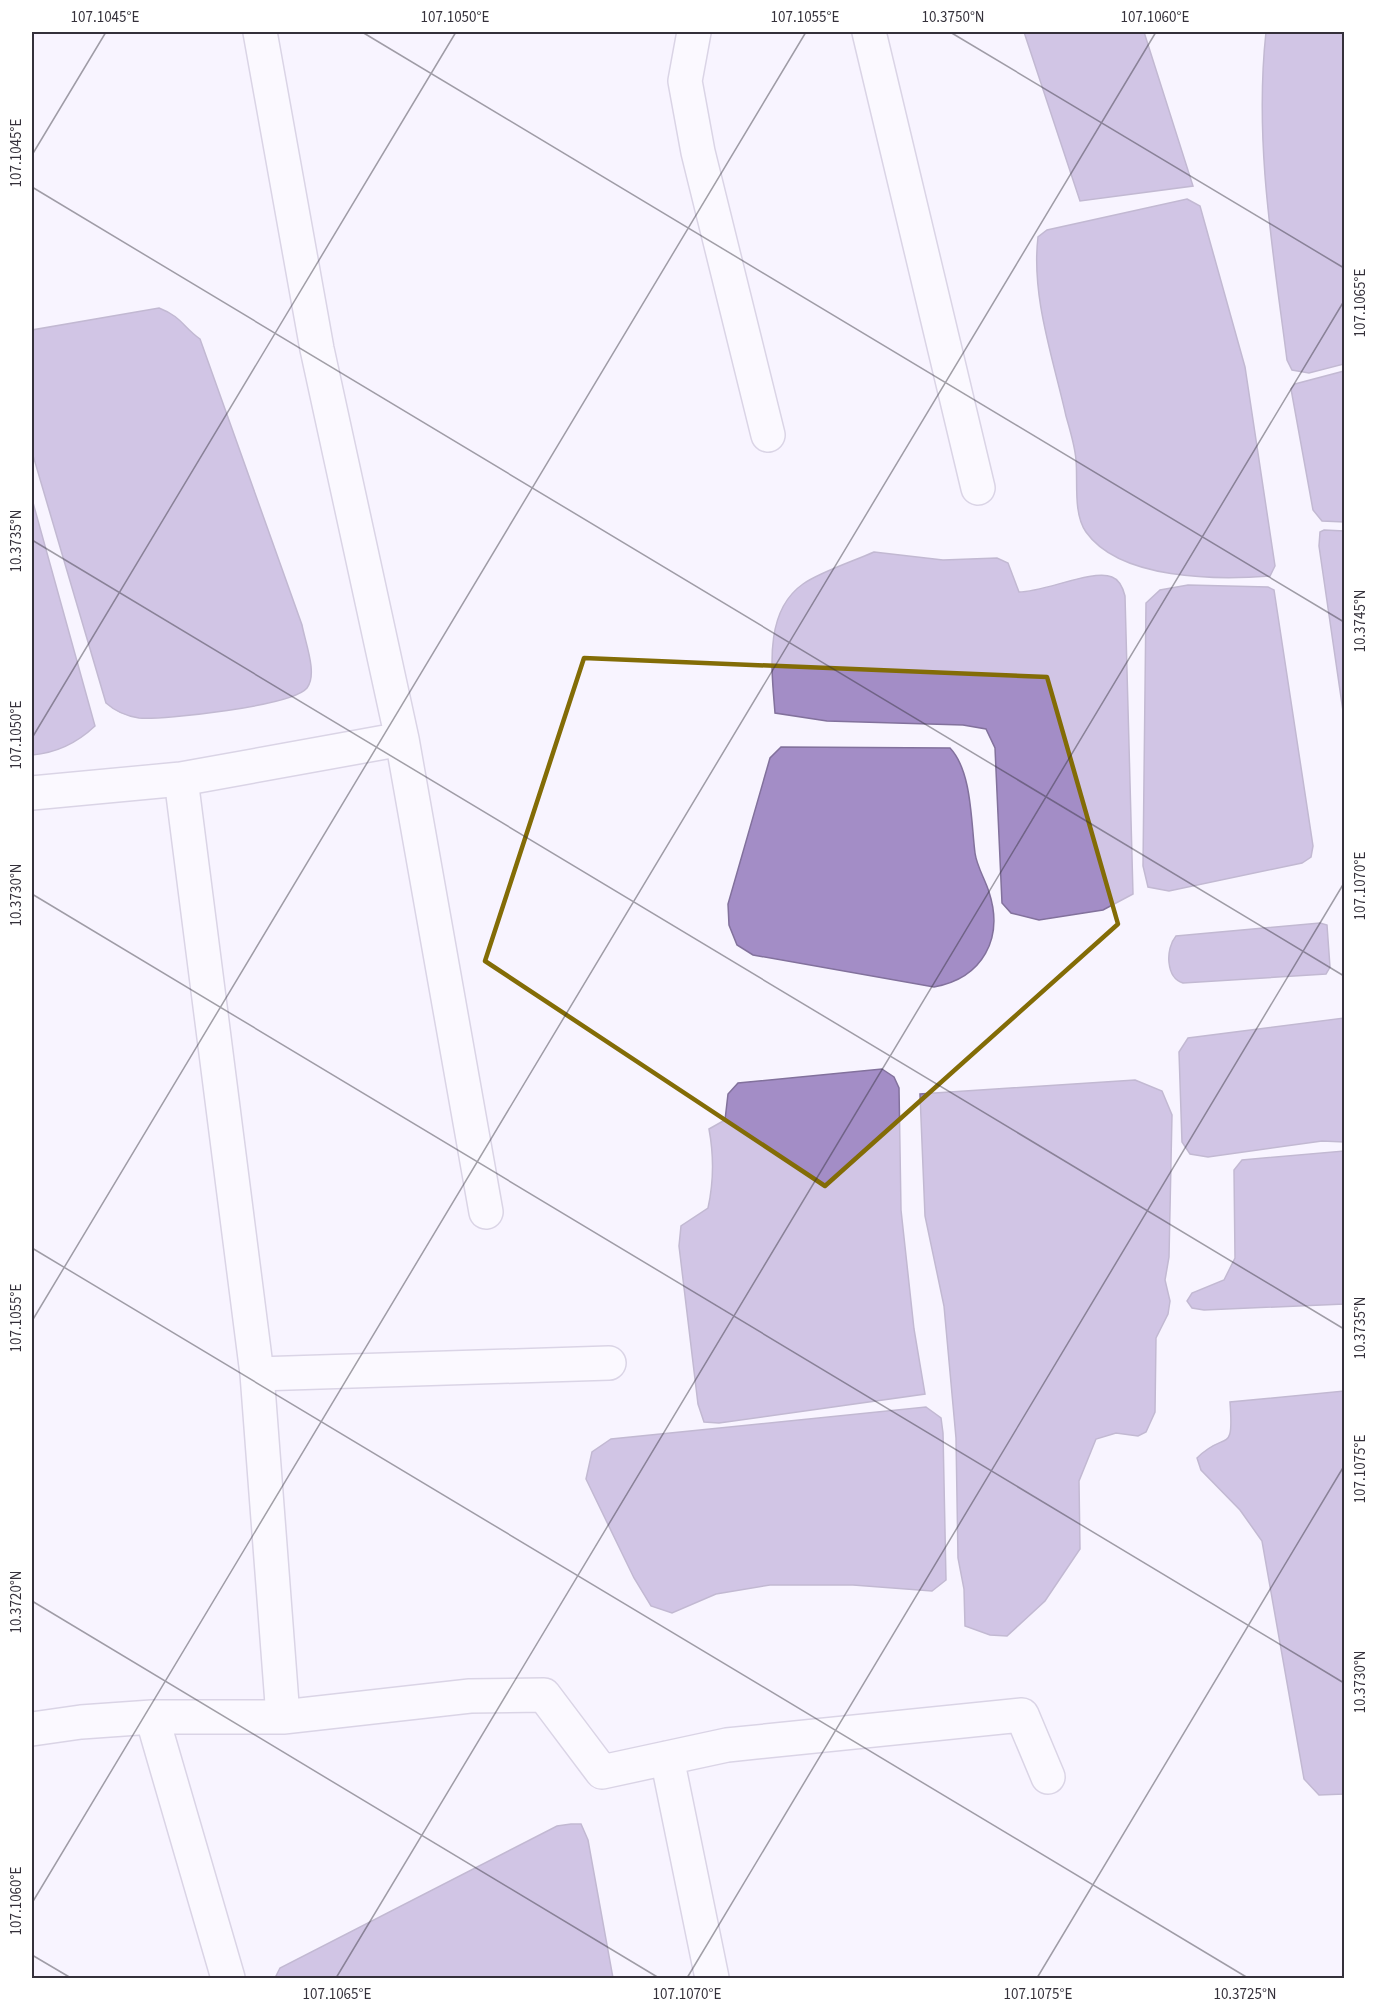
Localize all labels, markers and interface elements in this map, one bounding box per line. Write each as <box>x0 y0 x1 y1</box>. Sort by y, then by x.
text: 107.1045°E <box>71 7 139 28</box>
text: 107.1050°E <box>421 7 489 28</box>
text: 107.1055°E <box>771 7 839 28</box>
text: 10.3750°N <box>921 7 985 28</box>
text: 107.1060°E <box>1121 7 1189 28</box>
text: 107.1045°E <box>6 119 27 187</box>
text: 107.1065°E <box>1350 269 1371 337</box>
text: 10.3735°N <box>6 509 27 573</box>
text: 10.3745°N <box>1350 589 1371 653</box>
text: 107.1050°E <box>6 701 27 769</box>
text: 107.1070°E <box>1350 852 1371 920</box>
text: 10.3730°N <box>6 863 27 927</box>
text: 107.1055°E <box>6 1284 27 1352</box>
text: 10.3735°N <box>1350 1296 1371 1360</box>
text: 107.1075°E <box>1350 1435 1371 1503</box>
text: 10.3720°N <box>6 1570 27 1634</box>
text: 10.3730°N <box>1350 1650 1371 1714</box>
text: 107.1060°E <box>6 1867 27 1935</box>
text: 107.1065°E <box>303 1984 371 2005</box>
text: 107.1070°E <box>653 1984 721 2005</box>
text: 107.1075°E <box>1004 1984 1072 2005</box>
text: 10.3725°N <box>1213 1984 1277 2005</box>

